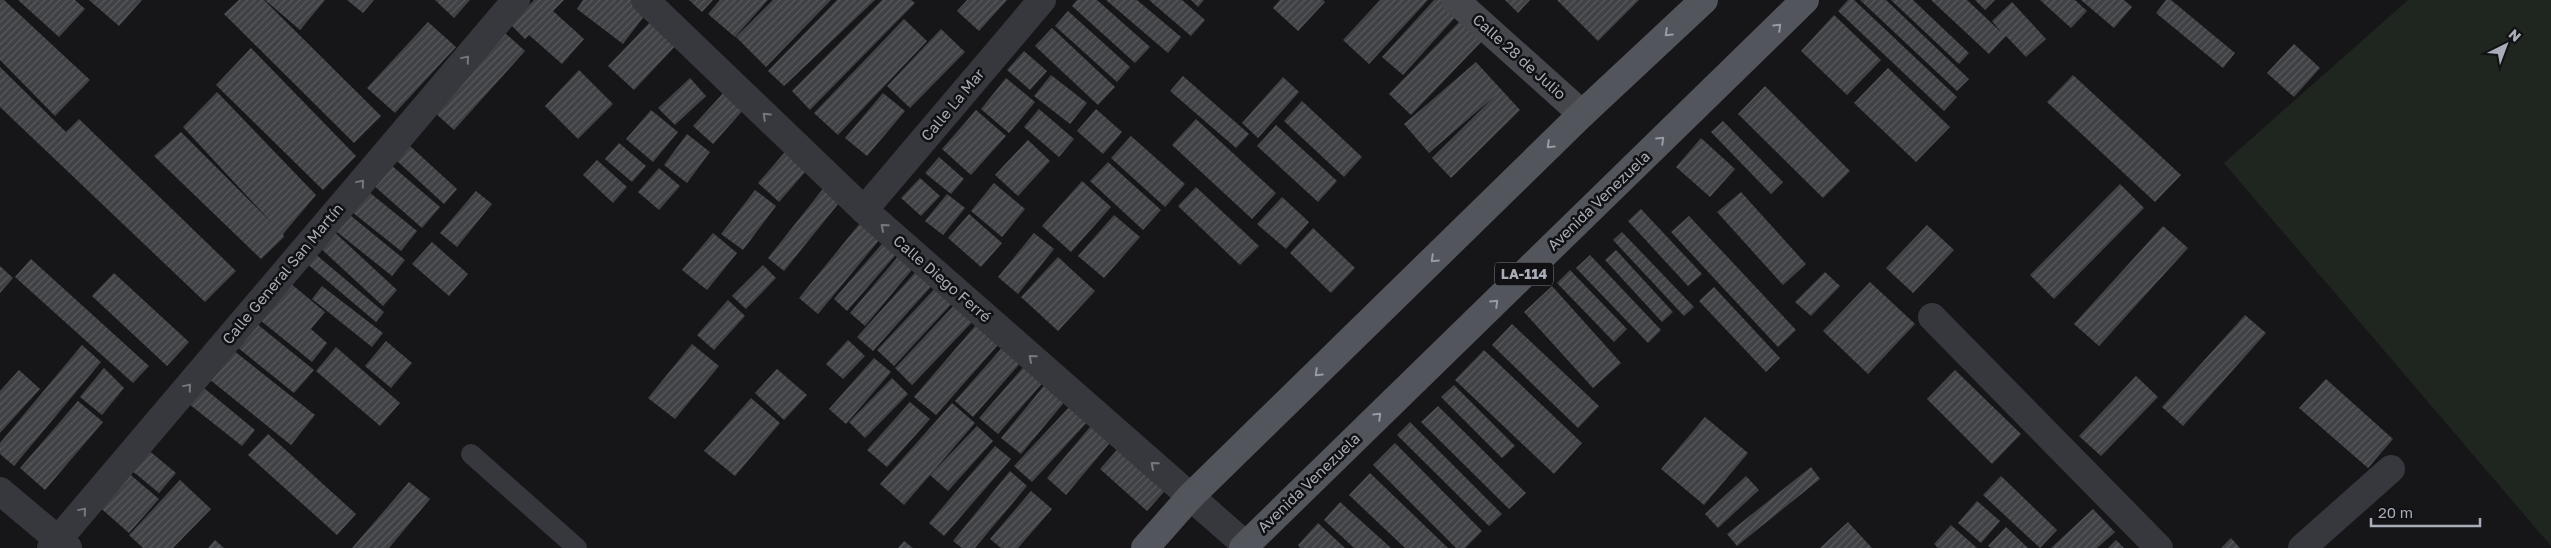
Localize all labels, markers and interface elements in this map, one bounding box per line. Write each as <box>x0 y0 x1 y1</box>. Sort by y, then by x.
street label: Calle 28 de Julio <box>1469 10 1570 103</box>
north arrow <box>2481 20 2531 70</box>
one-way arrow <box>1772 24 1781 33</box>
text: N <box>2505 25 2525 45</box>
one-way arrow <box>1665 27 1674 36</box>
one-way arrow <box>460 56 469 65</box>
street label: Calle La Mar <box>917 64 988 144</box>
one-way arrow <box>762 113 771 122</box>
one-way arrow <box>1656 137 1665 146</box>
one-way arrow <box>1547 140 1556 149</box>
street label: Avenida Venezuela <box>1543 147 1653 254</box>
one-way arrow <box>355 180 363 189</box>
street label: Calle General San Martín <box>218 199 346 347</box>
one-way arrow <box>880 224 889 233</box>
street label: Calle Diego Ferré <box>890 231 995 326</box>
one-way arrow <box>1431 253 1440 262</box>
road number: LA-114 <box>1495 262 1553 286</box>
one-way arrow <box>1489 300 1498 309</box>
one-way arrow <box>1028 355 1037 364</box>
one-way arrow <box>1315 367 1324 376</box>
one-way arrow <box>182 384 190 393</box>
one-way arrow <box>1373 413 1382 422</box>
street label: Avenida Venezuela <box>1253 429 1363 536</box>
one-way arrow <box>1150 462 1159 471</box>
scale bar <box>2371 496 2480 528</box>
text: 20 m <box>2378 503 2413 521</box>
one-way arrow <box>77 507 86 516</box>

